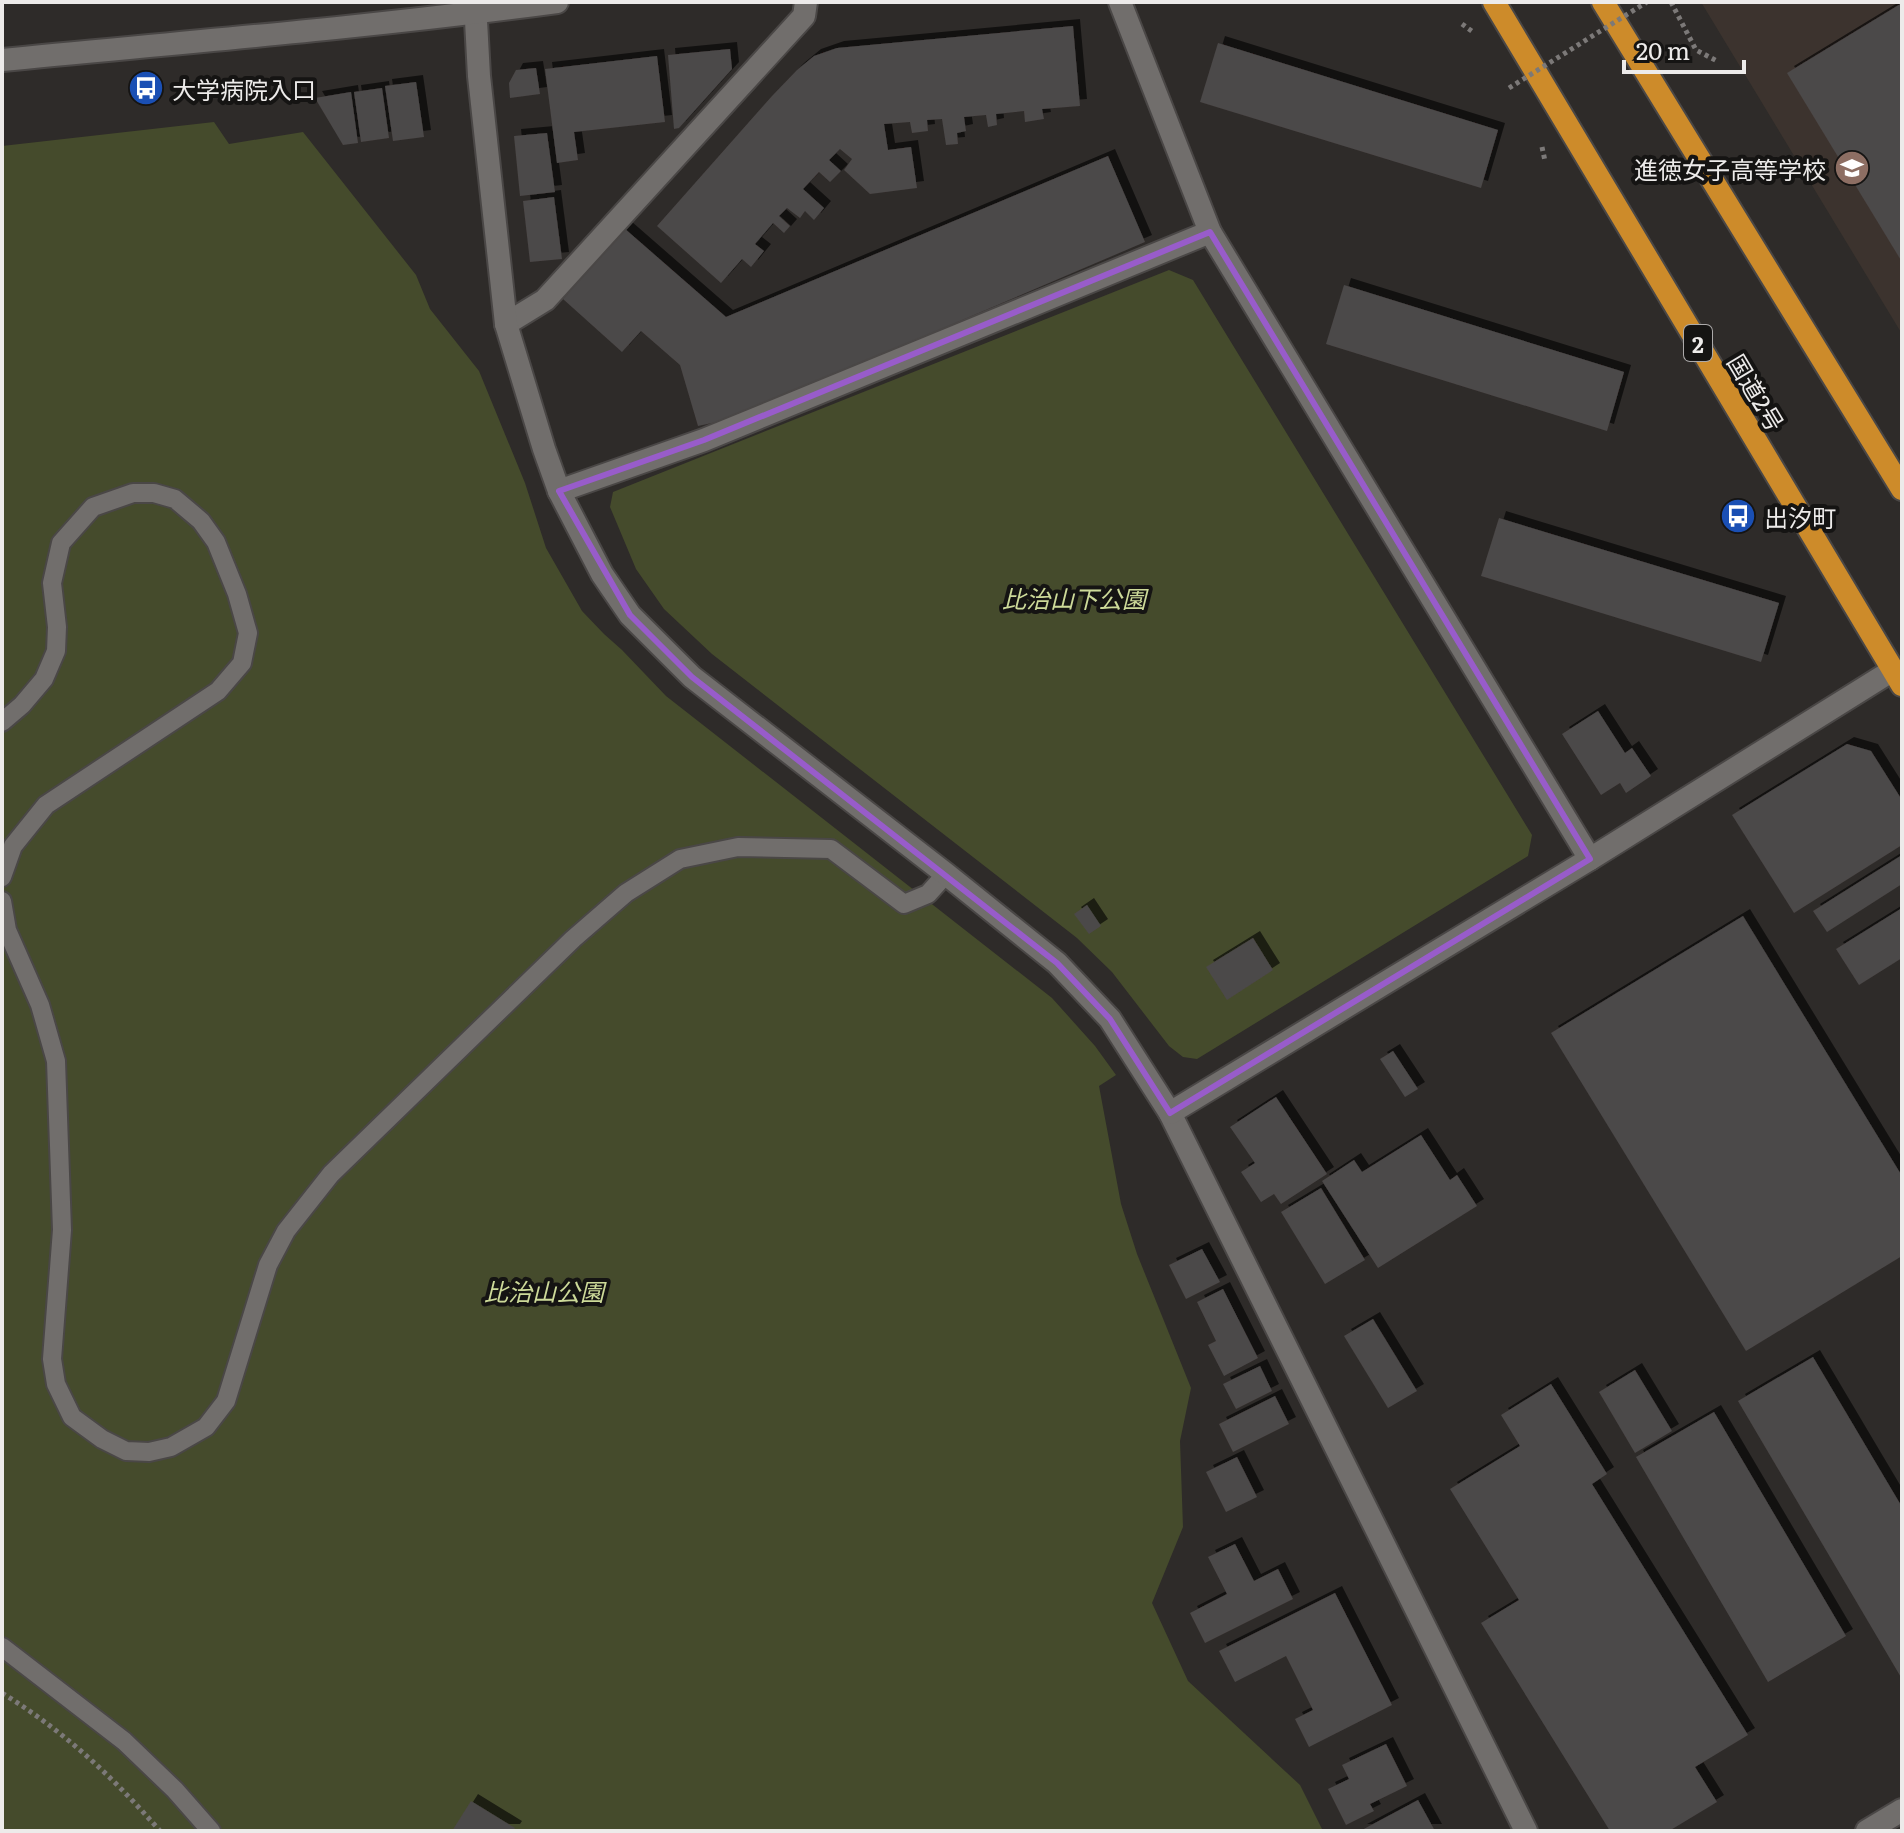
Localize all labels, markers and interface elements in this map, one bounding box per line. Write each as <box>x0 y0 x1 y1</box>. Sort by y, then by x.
scale bar <box>1624 24 1744 74</box>
text: 20 m <box>1636 32 1690 67</box>
bus stop icon: 大学病院入口 <box>127 69 165 107</box>
place label: 大学病院入口 <box>172 71 316 106</box>
school or university icon: 進徳女子高等学校 <box>1833 149 1871 187</box>
place label: 進徳女子高等学校 <box>1634 151 1826 186</box>
road number: 2 <box>1684 325 1712 361</box>
street label: 国道2号 <box>1720 347 1794 437</box>
bus stop icon: 出汐町 <box>1719 497 1757 535</box>
place label: 出汐町 <box>1764 499 1836 534</box>
park label: 比治山下公園 <box>1002 580 1149 615</box>
park label: 比治山公園 <box>484 1273 607 1308</box>

